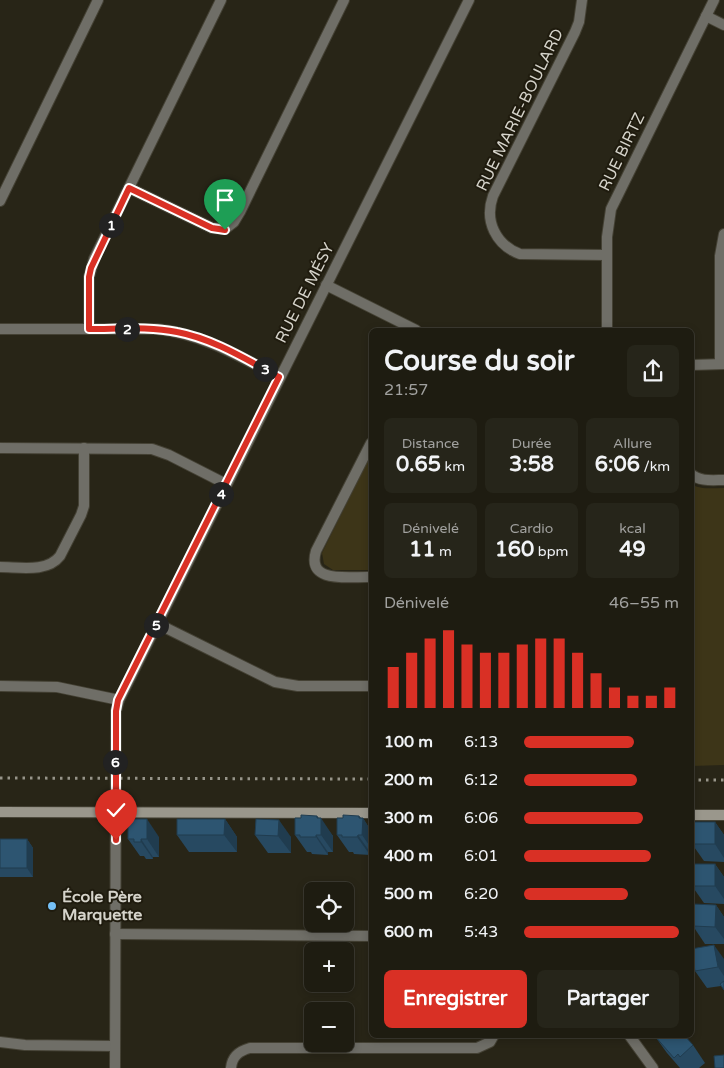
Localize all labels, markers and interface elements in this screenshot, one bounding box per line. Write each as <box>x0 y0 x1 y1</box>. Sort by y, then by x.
street label: RUE MARIE-BOULARD <box>472 25 568 195</box>
street label: RUE BIRTZ <box>594 109 650 195</box>
pin <box>204 179 246 230</box>
icon: arrive <box>211 186 239 214</box>
pin: 1 <box>98 212 124 238</box>
text: 1 <box>107 217 116 234</box>
street label: RUE DE MÉSY <box>271 240 339 346</box>
pin: 2 <box>114 316 140 342</box>
text: 2 <box>123 321 132 338</box>
text: Course du soir <box>384 344 575 378</box>
button: share <box>627 345 679 397</box>
pin: 3 <box>252 356 278 382</box>
text: 3 <box>261 361 270 378</box>
text: 21:57 <box>384 380 428 400</box>
text: Distance <box>402 435 459 452</box>
text: Durée <box>512 435 551 452</box>
text: Allure <box>613 435 652 452</box>
text: 0.65 <box>396 452 441 477</box>
text: 3:58 <box>509 452 554 477</box>
text: 6:06 <box>595 452 640 477</box>
text: km <box>441 458 465 475</box>
text: /km <box>640 458 670 475</box>
pin: 4 <box>208 482 234 506</box>
text: 4 <box>217 486 226 503</box>
text: Dénivelé <box>402 520 459 537</box>
text: Cardio <box>510 520 553 537</box>
text: kcal <box>619 520 646 537</box>
text: 11 <box>409 537 435 562</box>
text: 160 <box>495 537 534 562</box>
text: 49 <box>619 537 646 562</box>
text: m <box>435 543 452 560</box>
text: bpm <box>534 543 568 560</box>
text: Dénivelé <box>384 593 449 613</box>
text: 46–55 m <box>609 593 679 613</box>
pin: 5 <box>144 612 168 638</box>
text: 5 <box>152 617 161 634</box>
text: 100 m <box>384 732 433 752</box>
text: 6:13 <box>464 732 498 752</box>
pin: 6 <box>102 750 128 774</box>
text: 6 <box>111 754 120 771</box>
text: 200 m <box>384 770 433 790</box>
text: 6:12 <box>464 770 498 790</box>
pin <box>95 789 137 840</box>
icon: check <box>102 796 130 824</box>
text: 300 m <box>384 808 433 828</box>
text: 6:06 <box>464 808 498 828</box>
text: 400 m <box>384 846 433 866</box>
text: 6:01 <box>464 846 498 866</box>
map controls <box>304 882 354 1052</box>
button: locate <box>304 882 354 932</box>
text: 500 m <box>384 884 433 904</box>
text: 6:20 <box>464 884 498 904</box>
place label: École Père Marquette <box>62 887 142 925</box>
marker: École Père Marquette <box>46 900 58 912</box>
text: 600 m <box>384 922 433 942</box>
text: 5:43 <box>464 922 498 942</box>
button: + <box>304 942 354 992</box>
button: Enregistrer <box>384 970 527 1028</box>
button: Partager <box>537 970 679 1028</box>
button: − <box>304 1002 354 1052</box>

